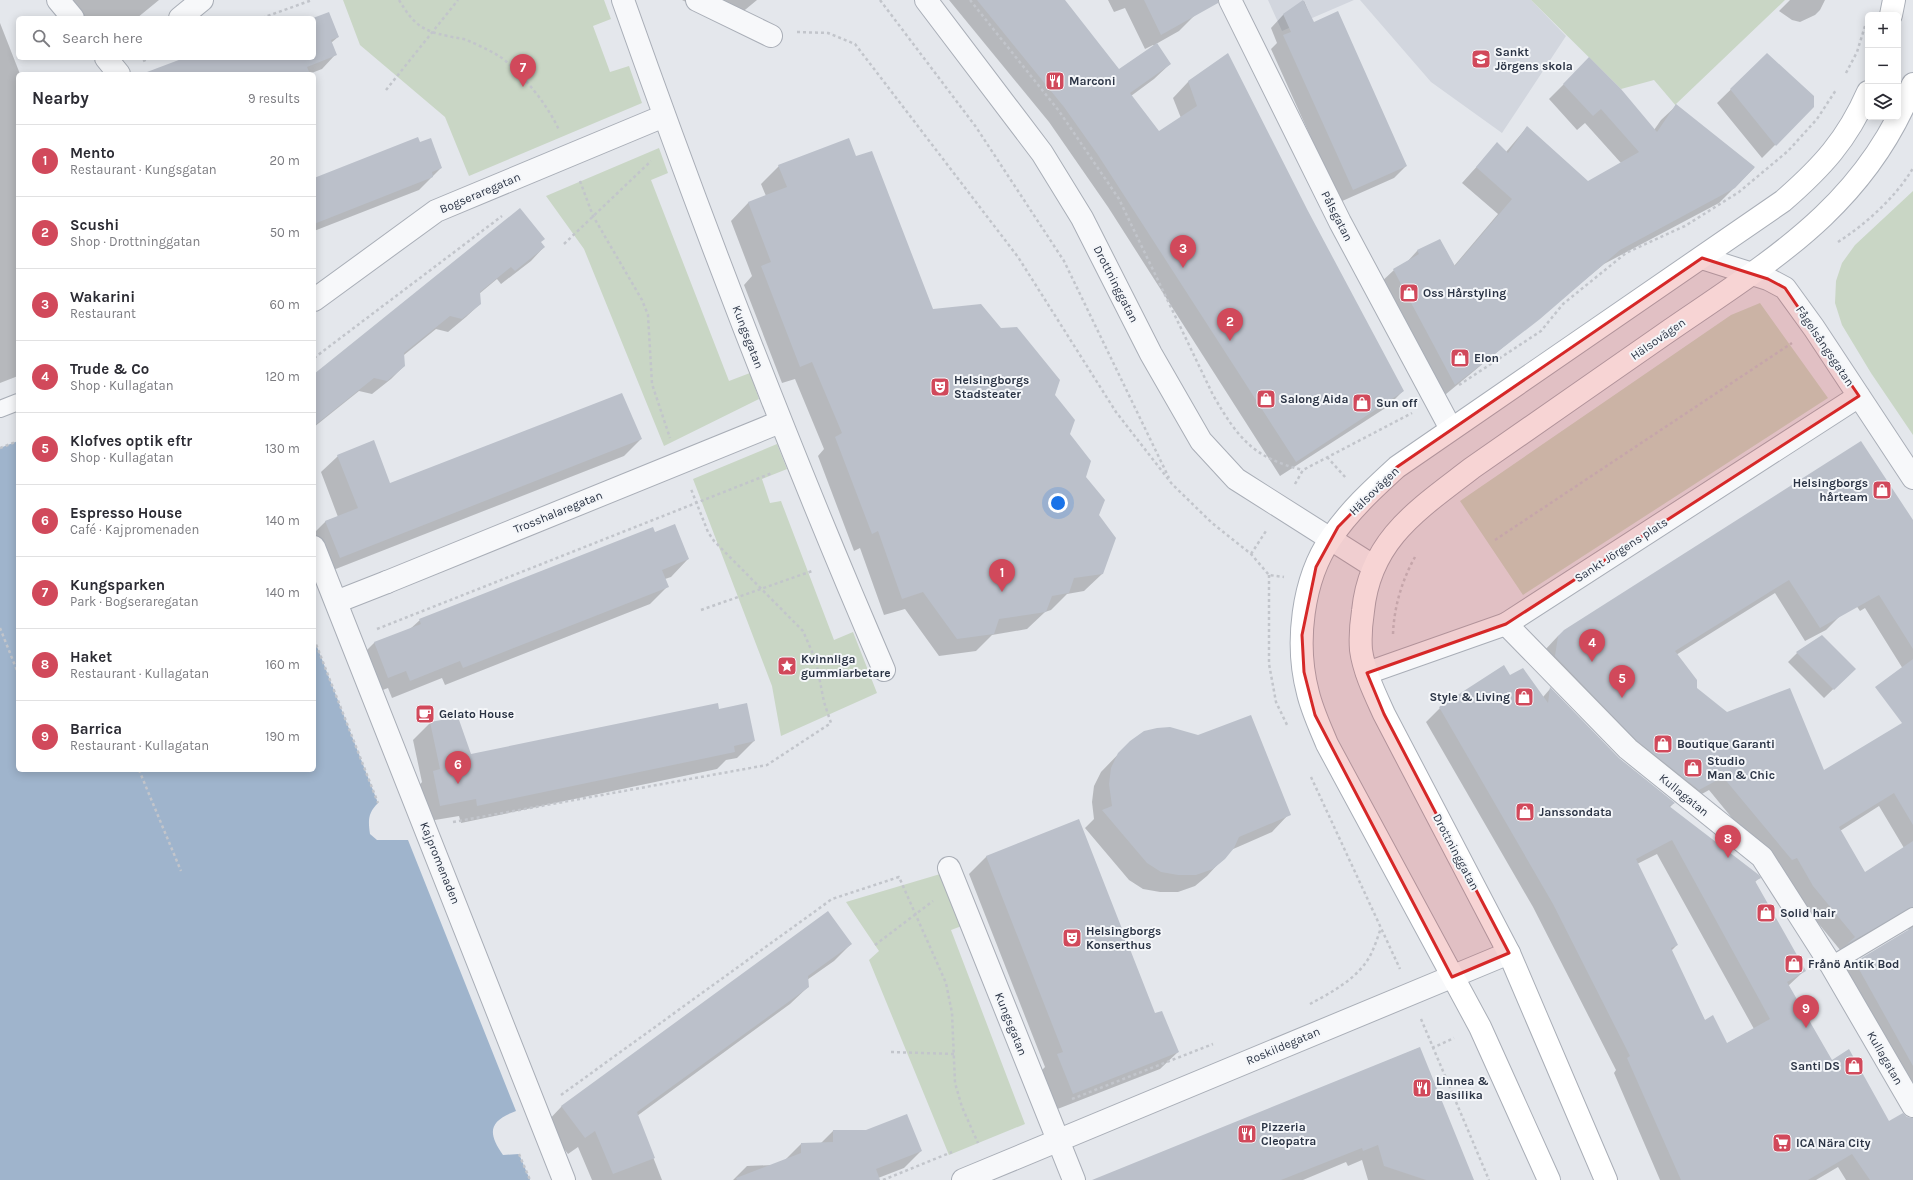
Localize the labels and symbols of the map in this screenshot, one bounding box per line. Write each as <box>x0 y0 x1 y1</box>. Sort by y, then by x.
place label: Sankt Jörgens skola <box>1495 45 1573 73</box>
school or university icon: Sankt Jörgens skola <box>1470 48 1492 70</box>
pin: 7 <box>510 54 536 87</box>
restaurant icon: Marconi <box>1044 70 1066 92</box>
place label: Marconi <box>1069 74 1116 88</box>
street label: Bogseraregatan <box>437 170 523 216</box>
street label: Pålsgatan <box>1318 188 1356 244</box>
pin: 3 <box>1170 235 1196 268</box>
street label: Drottninggatan <box>1091 243 1141 325</box>
shop icon: Oss Hårstyling <box>1398 282 1420 304</box>
place label: Oss Hårstyling <box>1423 286 1506 300</box>
street label: Kungsgatan <box>730 303 766 371</box>
street label: Fågelsångsgatan <box>1793 303 1857 389</box>
pin: 2 <box>1217 308 1243 341</box>
street label: Hälsovägen <box>1628 315 1688 363</box>
shop icon: Elon <box>1449 347 1471 369</box>
place label: Elon <box>1474 351 1499 365</box>
place label: Helsingborgs Stadsteater <box>954 373 1029 401</box>
theatre icon: Helsingborgs Stadsteater <box>929 376 951 398</box>
shop icon: Salong Aida <box>1255 388 1277 410</box>
place label: Salong Aida <box>1280 392 1348 406</box>
shop icon: Sun off <box>1351 392 1373 414</box>
place label: Sun off <box>1376 396 1418 410</box>
street label: Hälsovägen <box>1346 464 1402 518</box>
place label: Helsingborgs hårteam <box>1793 476 1868 504</box>
shop icon: Helsingborgs hårteam <box>1871 479 1893 501</box>
street label: Trosshalaregatan <box>511 488 605 536</box>
your location <box>1048 493 1068 513</box>
street label: Sankt Jörgens plats <box>1572 515 1670 585</box>
pin: 1 <box>989 559 1015 592</box>
pin: 4 <box>1579 629 1605 662</box>
place label: Kvinnliga gummiarbetare <box>801 652 891 680</box>
place icon: Kvinnliga gummiarbetare <box>776 655 798 677</box>
pin: 5 <box>1609 665 1635 698</box>
shop icon: Style & Living <box>1513 686 1535 708</box>
place label: Style & Living <box>1429 690 1510 704</box>
cafe icon: Gelato House <box>414 703 436 725</box>
place label: Gelato House <box>439 707 514 721</box>
shop icon: Boutique Garanti <box>1652 733 1674 755</box>
place label: Boutique Garanti <box>1677 737 1775 751</box>
pin: 6 <box>445 751 471 784</box>
place label: Studio Man & Chic <box>1707 754 1775 782</box>
shop icon: Studio Man & Chic <box>1682 757 1704 779</box>
street label: Kullagatan <box>1656 771 1712 819</box>
shop icon: Janssondata <box>1514 801 1536 823</box>
place label: Janssondata <box>1539 805 1612 819</box>
street label: Drottninggatan <box>1430 811 1482 893</box>
street label: Kajpromenaden <box>417 820 463 906</box>
pin: 8 <box>1715 825 1741 858</box>
shop icon: Solid hair <box>1755 902 1777 924</box>
place label: Solid hair <box>1780 906 1836 920</box>
place label: Helsingborgs Konserthus <box>1086 924 1161 952</box>
theatre icon: Helsingborgs Konserthus <box>1061 927 1083 949</box>
shop icon: Frånö Antik Bod <box>1783 953 1805 975</box>
place label: Frånö Antik Bod <box>1808 957 1899 971</box>
street label: Kungsgatan <box>992 990 1030 1058</box>
pin: 9 <box>1793 995 1819 1028</box>
street label: Roskildegatan <box>1244 1024 1322 1068</box>
street label: Kullagatan <box>1864 1029 1906 1087</box>
shop icon: Santi DS <box>1843 1055 1865 1077</box>
place label: Santi DS <box>1790 1059 1840 1073</box>
place label: Linnea & Basilika <box>1436 1074 1489 1102</box>
restaurant icon: Linnea & Basilika <box>1411 1077 1433 1099</box>
place label: Pizzeria Cleopatra <box>1261 1120 1316 1148</box>
restaurant icon: Pizzeria Cleopatra <box>1236 1123 1258 1145</box>
supermarket icon: ICA Nära City <box>1771 1132 1793 1154</box>
place label: ICA Nära City <box>1796 1136 1871 1150</box>

